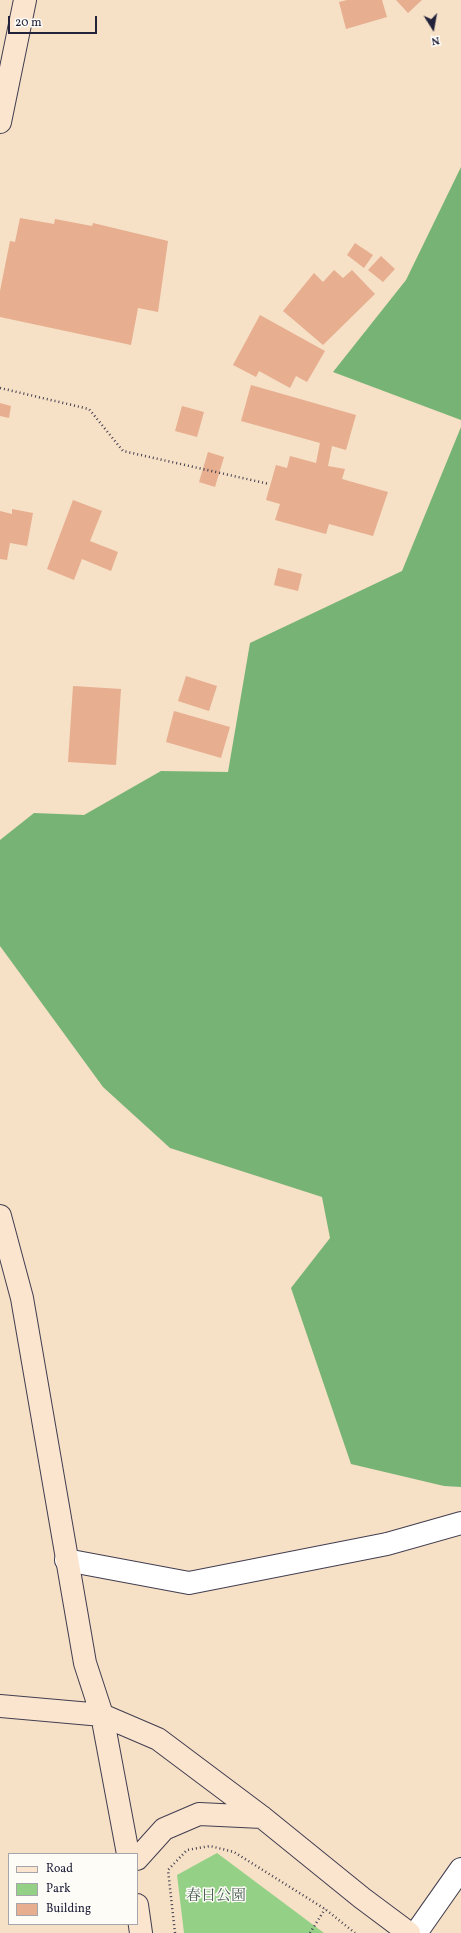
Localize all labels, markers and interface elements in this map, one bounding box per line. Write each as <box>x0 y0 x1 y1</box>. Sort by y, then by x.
scale bar <box>10 8 99 34</box>
north arrow <box>413 8 453 48</box>
text: 20 m <box>15 15 42 31</box>
text: N <box>430 32 441 48</box>
legend <box>8 1853 138 1925</box>
text: Road <box>46 1861 73 1877</box>
text: Park <box>46 1881 71 1897</box>
park label: 春日公園 <box>186 1888 246 1906</box>
text: Building <box>46 1901 91 1917</box>

